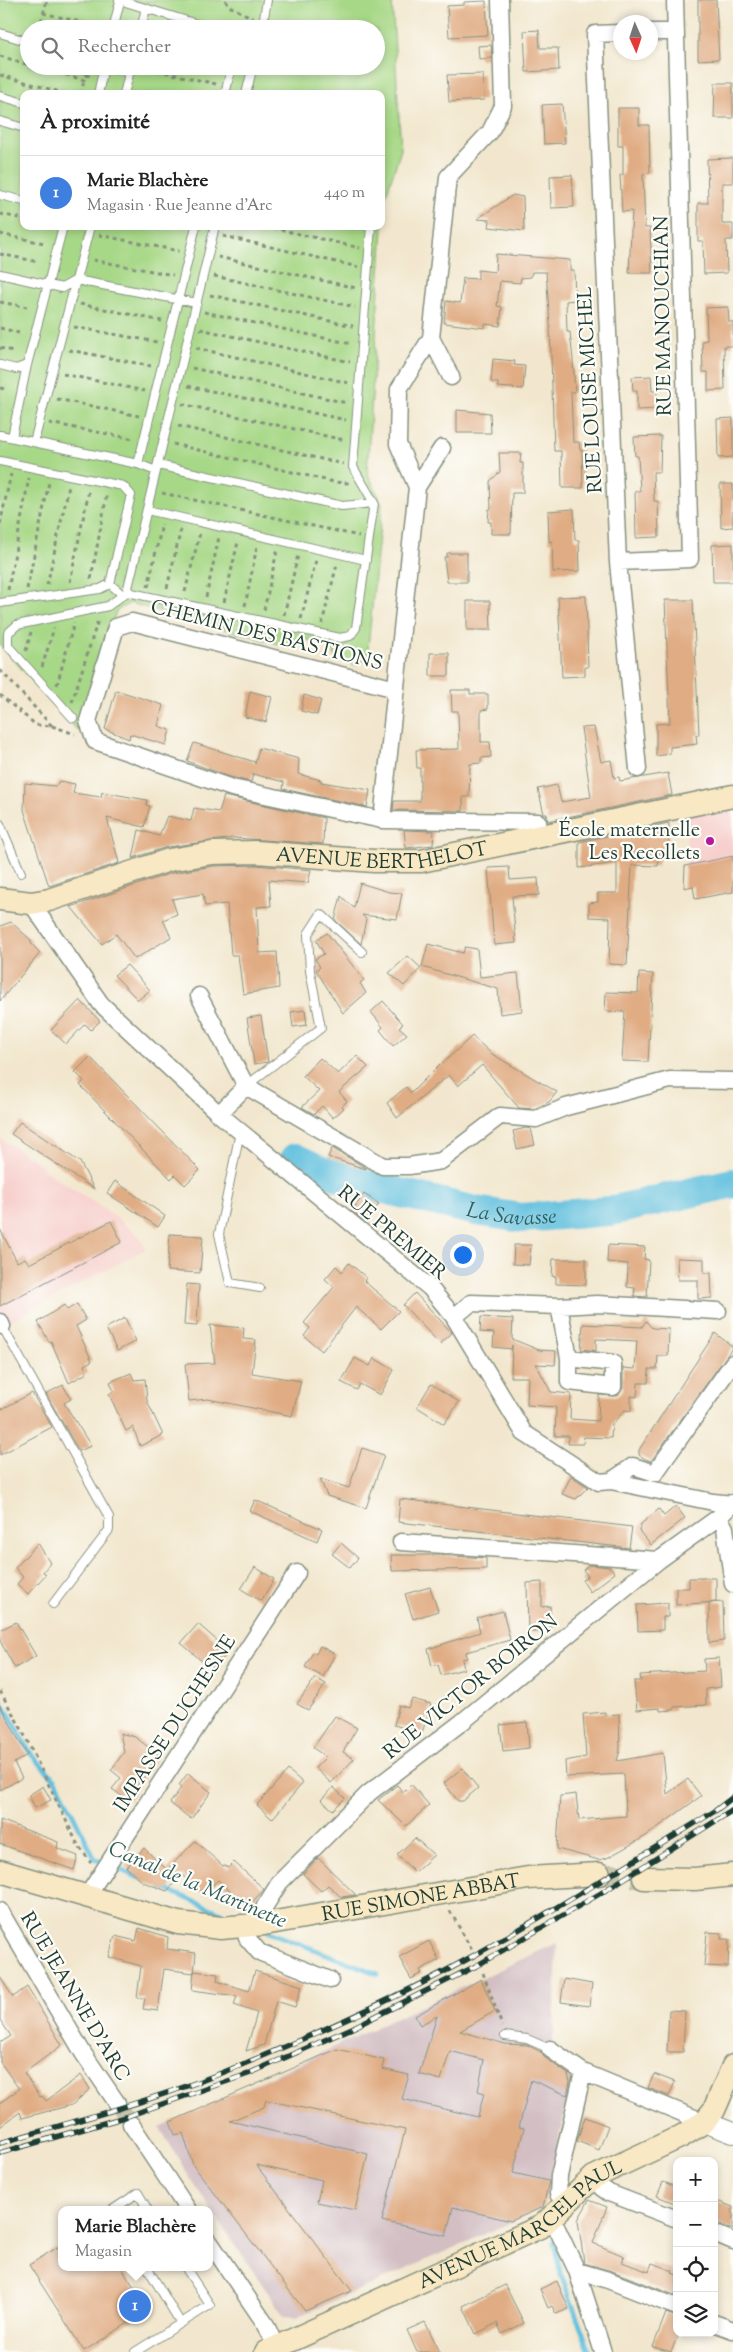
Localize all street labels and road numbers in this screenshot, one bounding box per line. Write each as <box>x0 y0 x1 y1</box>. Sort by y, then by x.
street label: RUE MANOUCHIAN <box>648 215 681 416</box>
street label: RUE LOUISE MICHEL <box>572 286 611 494</box>
street label: CHEMIN DES BASTIONS <box>147 594 386 679</box>
street label: AVENUE BERTHELOT <box>275 835 491 878</box>
street label: RUE PREMIER <box>330 1179 453 1289</box>
street label: RUE VICTOR BOIRON <box>378 1608 565 1768</box>
street label: IMPASSE DUCHESNE <box>108 1630 244 1819</box>
street label: RUE SIMONE ABBAT <box>320 1868 523 1931</box>
street label: RUE JEANNE D'ARC <box>12 1907 136 2088</box>
street label: AVENUE MARCEL PAUL <box>414 2154 628 2298</box>

